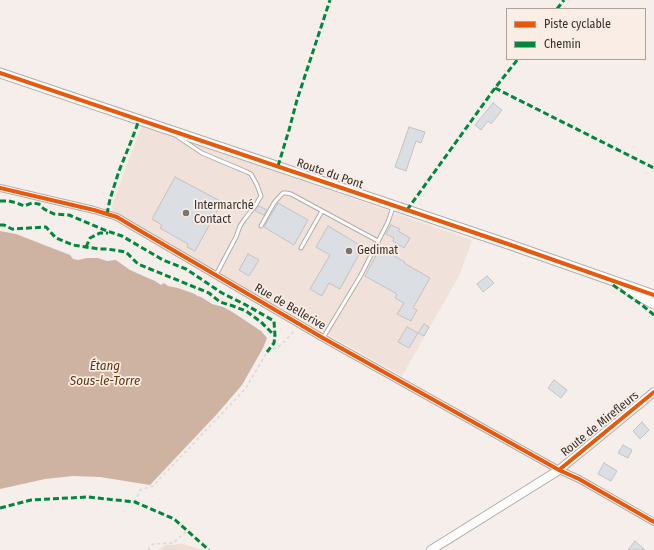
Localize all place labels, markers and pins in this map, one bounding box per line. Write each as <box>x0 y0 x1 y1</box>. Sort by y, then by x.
place label: Intermarché Contact <box>194 199 254 227</box>
marker: Intermarché Contact <box>181 208 191 218</box>
place label: Gedimat <box>357 244 398 258</box>
marker: Gedimat <box>344 246 354 256</box>

